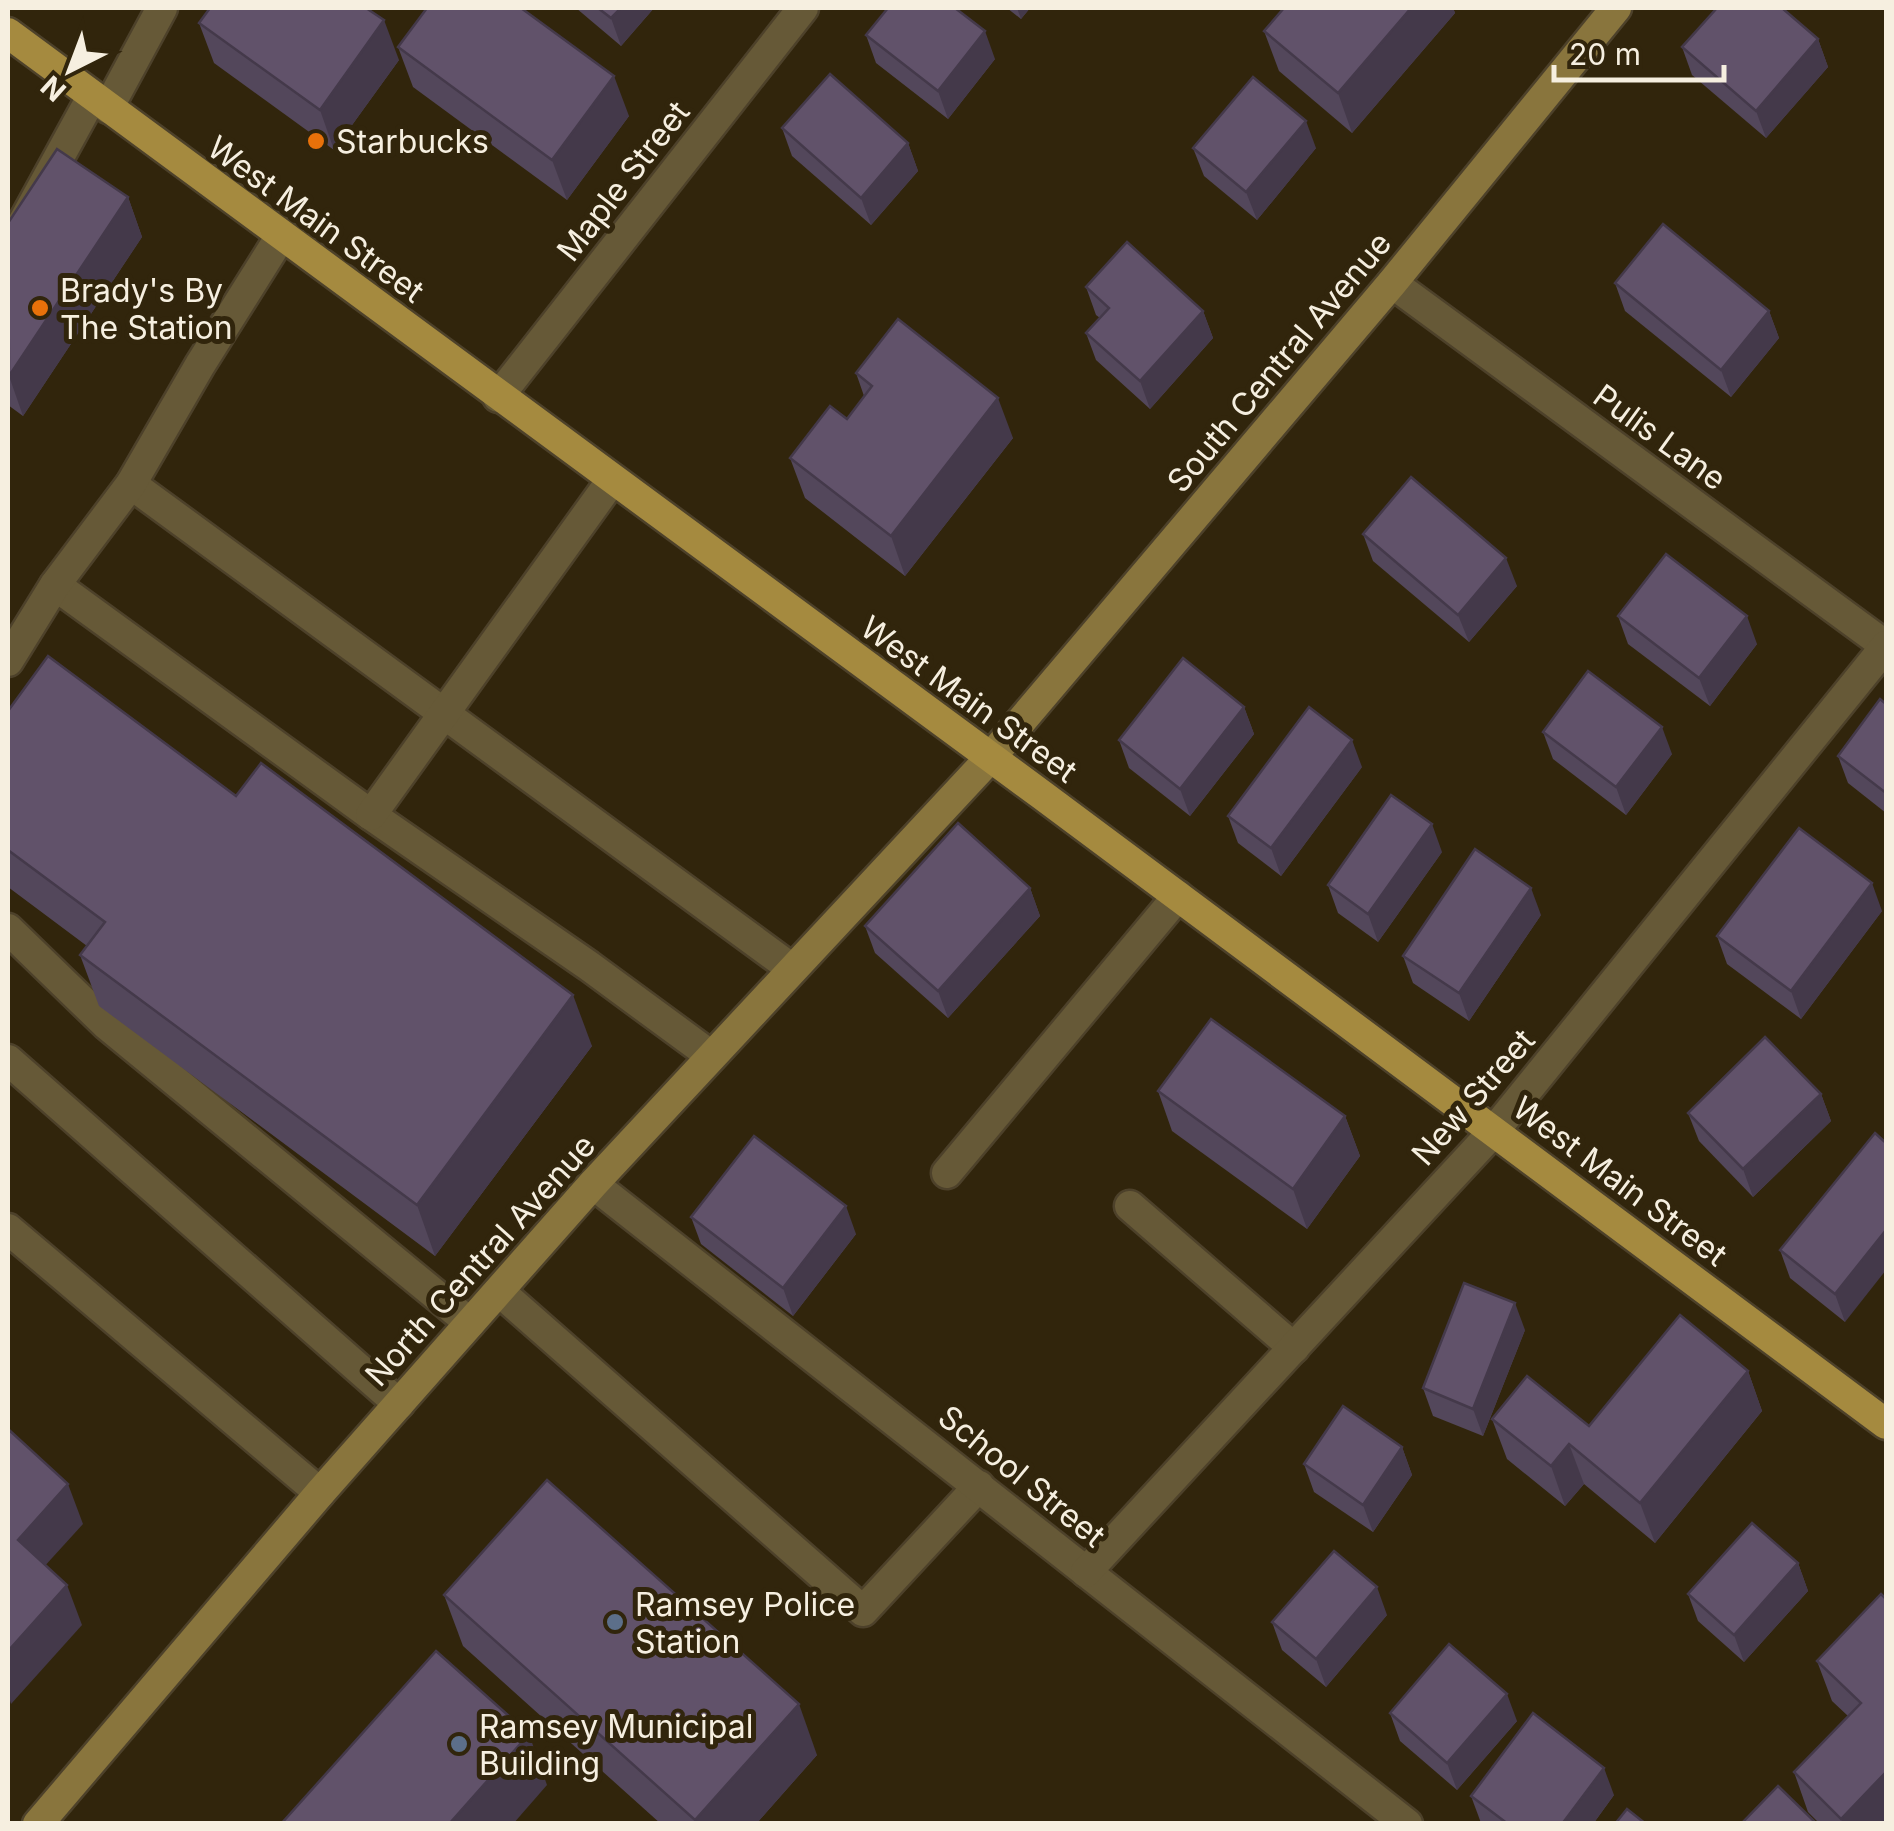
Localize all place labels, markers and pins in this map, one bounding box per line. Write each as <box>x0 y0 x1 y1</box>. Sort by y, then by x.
place label: Starbucks <box>336 122 489 161</box>
marker: Starbucks <box>305 130 327 152</box>
place label: Brady's By The Station <box>60 271 233 347</box>
marker: Brady's By The Station <box>29 297 51 319</box>
place label: Ramsey Police Station <box>635 1585 855 1661</box>
marker: Ramsey Police Station <box>604 1611 626 1633</box>
place label: Ramsey Municipal Building <box>479 1707 753 1783</box>
marker: Ramsey Municipal Building <box>448 1733 470 1755</box>

